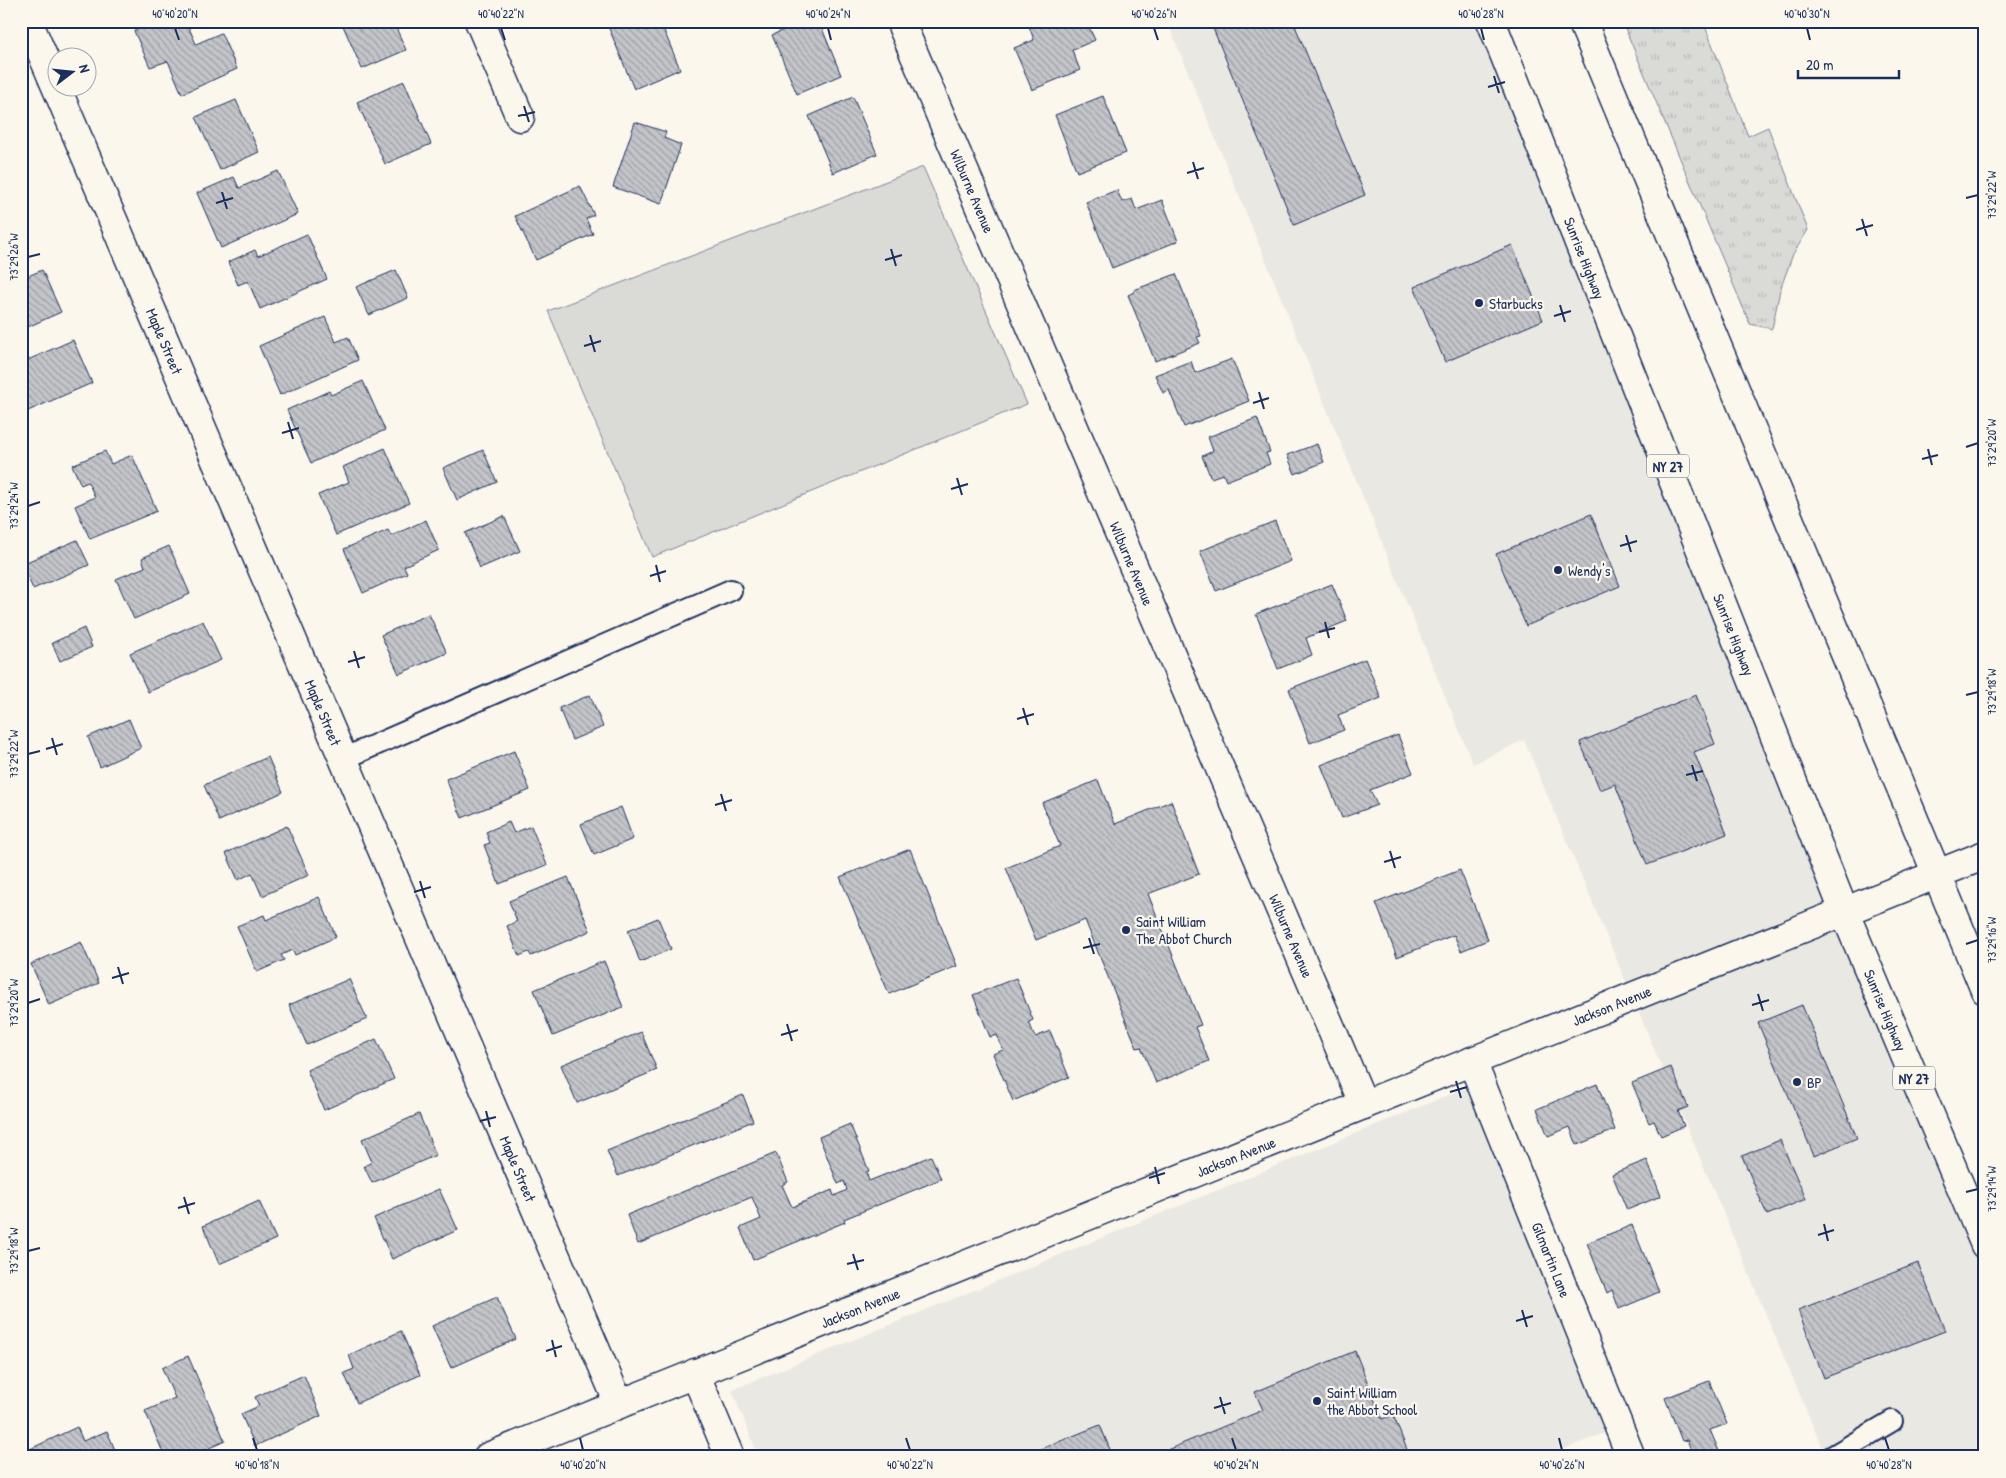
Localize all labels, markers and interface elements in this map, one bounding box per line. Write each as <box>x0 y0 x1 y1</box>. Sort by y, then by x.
text: 40°40'20"N <box>152 5 198 22</box>
text: 40°40'22"N <box>478 5 524 22</box>
text: 40°40'24"N <box>806 5 850 22</box>
text: 40°40'26"N <box>1132 5 1176 22</box>
text: 40°40'28"N <box>1458 5 1504 22</box>
text: 40°40'30"N <box>1784 5 1830 22</box>
north arrow <box>48 48 98 98</box>
scale bar <box>1798 48 1900 80</box>
text: 20 m <box>1806 54 1833 75</box>
text: N <box>75 62 95 75</box>
street label: Wilburne Avenue <box>946 146 1000 236</box>
text: 73°29'22"W <box>1983 170 2000 219</box>
street label: Sunrise Highway <box>1559 214 1611 302</box>
text: 73°29'26"W <box>5 233 22 281</box>
place label: Starbucks <box>1489 293 1543 314</box>
marker: Starbucks <box>1473 297 1485 309</box>
street label: Maple Street <box>141 305 188 378</box>
text: 73°29'20"W <box>1983 418 2000 467</box>
road number: NY 27 <box>1647 454 1689 478</box>
text: 73°29'24"W <box>5 482 22 530</box>
street label: Wilburne Avenue <box>1105 518 1159 608</box>
place label: Wendy's <box>1568 560 1611 581</box>
marker: Wendy's <box>1552 564 1564 576</box>
street label: Sunrise Highway <box>1709 590 1760 679</box>
text: 73°29'18"W <box>1983 668 2000 715</box>
street label: Maple Street <box>300 676 347 749</box>
text: 73°29'22"W <box>5 729 22 778</box>
street label: Wilburne Avenue <box>1264 891 1319 981</box>
place label: Saint William The Abbot Church <box>1136 911 1232 949</box>
text: 73°29'16"W <box>1983 916 2000 963</box>
marker: Saint William The Abbot Church <box>1120 924 1132 936</box>
street label: Sunrise Highway <box>1859 966 1912 1054</box>
text: 73°29'20"W <box>5 978 22 1027</box>
street label: Jackson Avenue <box>1569 980 1654 1031</box>
road number: NY 27 <box>1893 1066 1935 1090</box>
place label: BP <box>1807 1072 1822 1093</box>
marker: BP <box>1791 1076 1803 1088</box>
street label: Jackson Avenue <box>1193 1131 1279 1182</box>
street label: Maple Street <box>495 1132 542 1206</box>
text: 73°29'14"W <box>1983 1165 2000 1212</box>
street label: Gilmartin Lane <box>1527 1219 1576 1300</box>
text: 73°29'18"W <box>5 1227 22 1274</box>
street label: Jackson Avenue <box>817 1282 903 1333</box>
place label: Saint William the Abbot School <box>1327 1382 1417 1420</box>
marker: Saint William the Abbot School <box>1311 1395 1323 1407</box>
text: 40°40'18"N <box>235 1456 279 1473</box>
text: 40°40'20"N <box>560 1456 606 1473</box>
text: 40°40'22"N <box>887 1456 933 1473</box>
text: 40°40'24"N <box>1214 1456 1258 1473</box>
text: 40°40'26"N <box>1540 1456 1584 1473</box>
text: 40°40'28"N <box>1866 1456 1912 1473</box>

